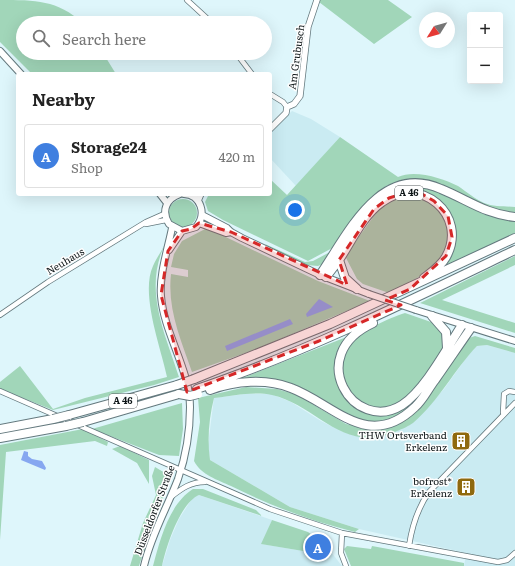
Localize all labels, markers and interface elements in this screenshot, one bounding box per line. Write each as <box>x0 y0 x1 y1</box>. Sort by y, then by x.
north arrow <box>419 12 455 48</box>
map controls <box>467 12 503 84</box>
button: + <box>467 12 503 48</box>
search box <box>16 16 272 60</box>
street label: Am Grubusch <box>284 23 308 90</box>
icon: search <box>30 27 52 49</box>
text: Search here <box>62 27 146 50</box>
button: − <box>467 48 503 84</box>
text: Nearby <box>32 86 95 111</box>
text: Storage24 <box>71 135 147 158</box>
text: A <box>41 147 51 166</box>
text: 420 m <box>219 147 255 166</box>
text: Shop <box>71 158 103 177</box>
road number: A 46 <box>395 186 423 200</box>
your location <box>285 200 305 220</box>
street label: Neuhaus <box>43 243 87 278</box>
road number: A 46 <box>109 394 137 408</box>
place label: THW Ortsverband Erkelenz <box>358 427 447 454</box>
building icon: THW Ortsverband Erkelenz <box>450 430 472 452</box>
street label: Düsseldorfer Straße <box>129 463 178 557</box>
place label: bofrost* Erkelenz <box>410 473 452 500</box>
building icon: bofrost* Erkelenz <box>455 476 477 498</box>
pin: A <box>305 532 331 562</box>

